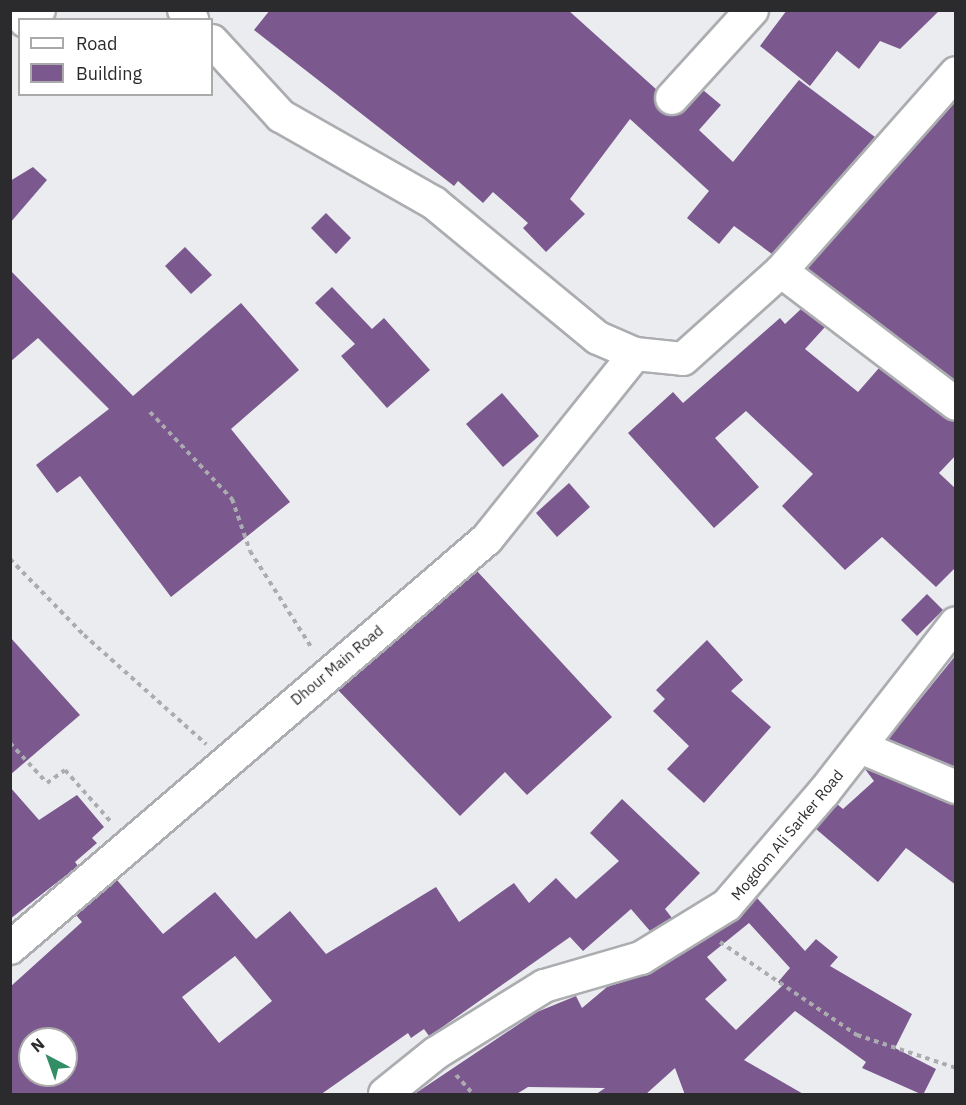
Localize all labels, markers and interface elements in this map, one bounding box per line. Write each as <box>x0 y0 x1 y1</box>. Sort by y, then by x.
legend <box>18 18 213 96</box>
text: Road <box>76 32 117 55</box>
text: Building <box>76 62 142 85</box>
street label: Dhour Main Road <box>287 621 387 709</box>
street label: Mogdom Ali Sarker Road <box>727 766 847 904</box>
north arrow <box>18 1027 78 1087</box>
text: N <box>27 1034 48 1056</box>

